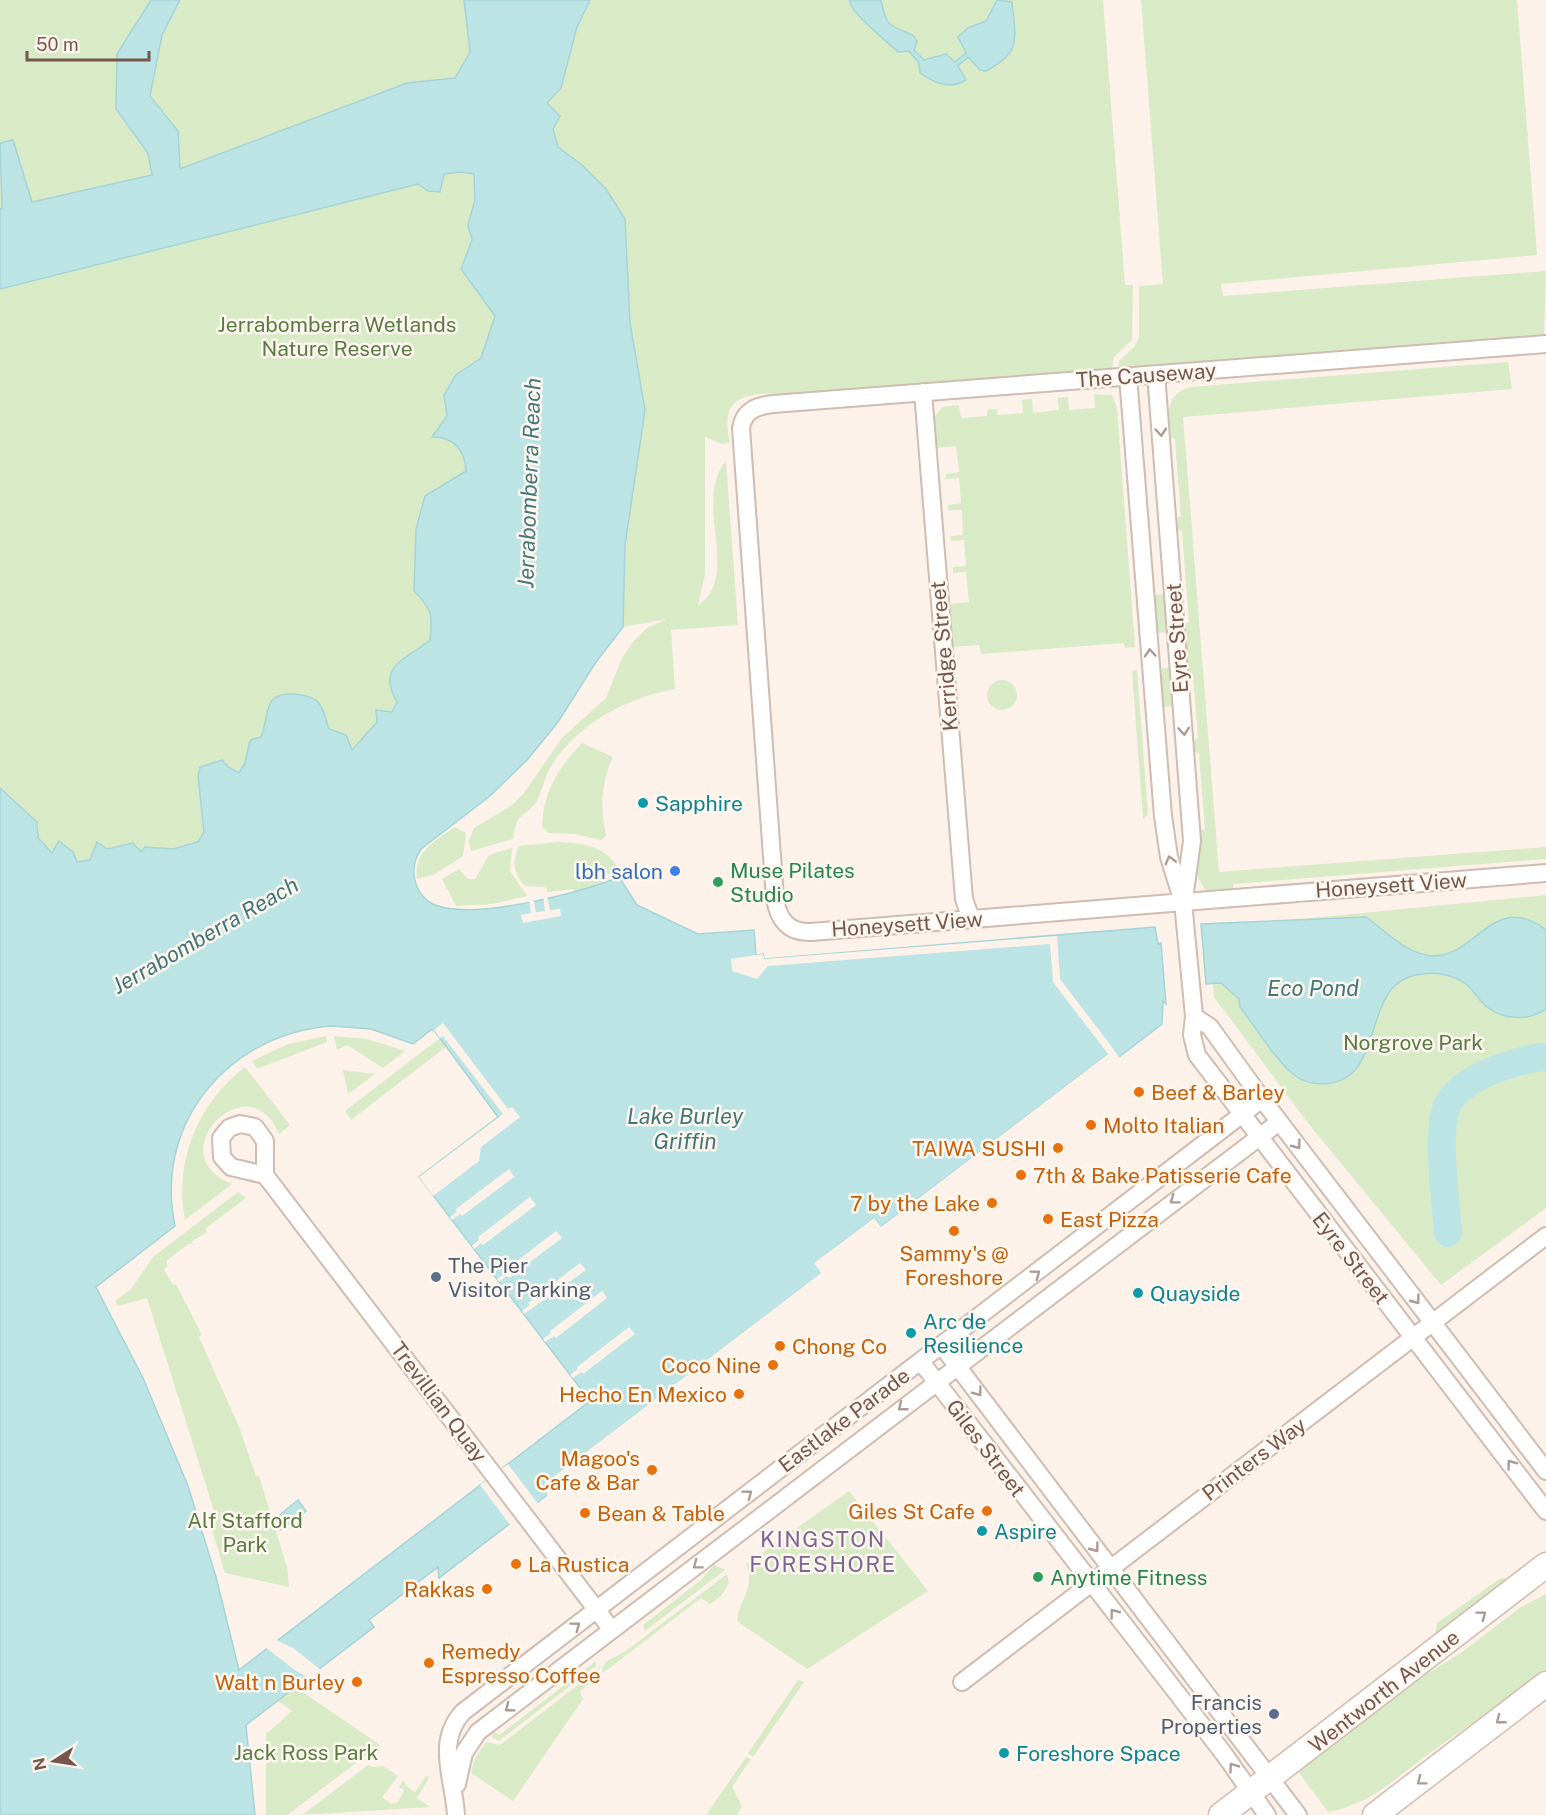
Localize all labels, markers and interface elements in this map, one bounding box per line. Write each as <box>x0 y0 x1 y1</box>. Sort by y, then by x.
scale bar <box>27 24 148 62</box>
text: 50 m <box>36 34 79 55</box>
park label: Jerrabomberra Wetlands Nature Reserve <box>218 312 456 361</box>
street label: The Causeway <box>1075 358 1217 392</box>
water label: Jerrabomberra Reach <box>512 377 546 589</box>
one-way arrow <box>1154 428 1167 437</box>
street label: Kerridge Street <box>925 580 963 732</box>
street label: Eyre Street <box>1161 582 1193 694</box>
one-way arrow <box>1144 649 1157 658</box>
one-way arrow <box>1177 727 1190 736</box>
place label: Sapphire <box>655 791 743 816</box>
marker: Sapphire <box>636 796 650 810</box>
one-way arrow <box>1165 855 1177 866</box>
place label: Muse Pilates Studio <box>730 858 855 907</box>
place label: lbh salon <box>575 859 663 884</box>
marker: lbh salon <box>668 864 682 878</box>
street label: Honeysett View <box>1314 867 1468 903</box>
water label: Jerrabomberra Reach <box>107 871 303 999</box>
marker: Muse Pilates Studio <box>711 875 725 889</box>
street label: Honeysett View <box>830 906 984 942</box>
water label: Eco Pond <box>1267 975 1359 1001</box>
park label: Norgrove Park <box>1343 1030 1483 1055</box>
place label: Beef & Barley <box>1151 1080 1285 1105</box>
marker: Beef & Barley <box>1132 1085 1146 1099</box>
water label: Lake Burley Griffin <box>627 1103 744 1154</box>
place label: Molto Italian <box>1103 1113 1224 1138</box>
marker: Molto Italian <box>1084 1118 1098 1132</box>
place label: TAIWA SUSHI <box>912 1136 1046 1161</box>
one-way arrow <box>1290 1139 1301 1150</box>
marker: TAIWA SUSHI <box>1051 1141 1065 1155</box>
place label: 7th & Bake Patisserie Cafe <box>1033 1163 1292 1188</box>
marker: 7th & Bake Patisserie Cafe <box>1014 1168 1028 1182</box>
place label: 7 by the Lake <box>850 1191 980 1216</box>
one-way arrow <box>1170 1193 1181 1204</box>
marker: 7 by the Lake <box>985 1196 999 1210</box>
place label: East Pizza <box>1060 1207 1159 1232</box>
street label: Eyre Street <box>1307 1207 1395 1309</box>
marker: East Pizza <box>1041 1212 1055 1226</box>
marker: Sammy's @ Foreshore <box>947 1224 961 1238</box>
place label: Sammy's @ Foreshore <box>899 1241 1009 1290</box>
place label: The Pier Visitor Parking <box>448 1253 592 1302</box>
marker: The Pier Visitor Parking <box>429 1270 443 1284</box>
one-way arrow <box>1029 1270 1040 1281</box>
place label: Quayside <box>1150 1281 1240 1306</box>
marker: Quayside <box>1131 1286 1145 1300</box>
one-way arrow <box>1408 1294 1419 1305</box>
place label: Arc de Resilience <box>923 1309 1023 1358</box>
marker: Arc de Resilience <box>904 1326 918 1340</box>
place label: Chong Co <box>792 1334 887 1359</box>
street label: Trevillian Quay <box>386 1337 492 1467</box>
marker: Chong Co <box>773 1339 787 1353</box>
place label: Coco Nine <box>661 1353 761 1378</box>
marker: Coco Nine <box>766 1358 780 1372</box>
street label: Eastlake Parade <box>774 1363 914 1477</box>
place label: Hecho En Mexico <box>559 1382 727 1407</box>
one-way arrow <box>970 1386 981 1397</box>
marker: Hecho En Mexico <box>732 1387 746 1401</box>
street label: Giles Street <box>941 1394 1031 1502</box>
one-way arrow <box>898 1400 909 1411</box>
street label: Printers Way <box>1197 1412 1311 1506</box>
place label: Magoo's Cafe & Bar <box>535 1446 640 1495</box>
one-way arrow <box>1507 1460 1518 1471</box>
marker: Magoo's Cafe & Bar <box>645 1463 659 1477</box>
one-way arrow <box>741 1491 752 1502</box>
place label: Giles St Cafe <box>848 1499 975 1524</box>
place label: Bean & Table <box>597 1501 725 1526</box>
marker: Giles St Cafe <box>980 1504 994 1518</box>
marker: Bean & Table <box>578 1506 592 1520</box>
park label: Alf Stafford Park <box>187 1508 303 1557</box>
place label: Aspire <box>994 1519 1057 1544</box>
marker: Aspire <box>975 1524 989 1538</box>
district label: KINGSTON FORESHORE <box>749 1526 897 1577</box>
one-way arrow <box>1088 1541 1099 1552</box>
place label: La Rustica <box>528 1552 629 1577</box>
marker: La Rustica <box>509 1557 523 1571</box>
one-way arrow <box>693 1557 704 1568</box>
place label: Anytime Fitness <box>1050 1565 1208 1590</box>
marker: Anytime Fitness <box>1031 1570 1045 1584</box>
place label: Rakkas <box>404 1577 475 1602</box>
marker: Rakkas <box>480 1582 494 1596</box>
one-way arrow <box>1111 1609 1122 1620</box>
one-way arrow <box>1475 1612 1486 1623</box>
one-way arrow <box>569 1622 580 1633</box>
street label: Wentworth Avenue <box>1304 1624 1464 1758</box>
place label: Remedy Espresso Coffee <box>441 1639 601 1688</box>
marker: Remedy Espresso Coffee <box>422 1656 436 1670</box>
place label: Walt n Burley <box>215 1670 345 1695</box>
marker: Walt n Burley <box>350 1675 364 1689</box>
place label: Francis Properties <box>1161 1690 1262 1739</box>
one-way arrow <box>505 1701 516 1712</box>
marker: Francis Properties <box>1267 1707 1281 1721</box>
one-way arrow <box>1496 1713 1507 1724</box>
north arrow <box>24 1731 84 1791</box>
park label: Jack Ross Park <box>234 1740 379 1765</box>
place label: Foreshore Space <box>1016 1741 1181 1766</box>
marker: Foreshore Space <box>997 1746 1011 1760</box>
text: N <box>29 1756 50 1772</box>
one-way arrow <box>1229 1763 1240 1774</box>
one-way arrow <box>1416 1774 1427 1785</box>

